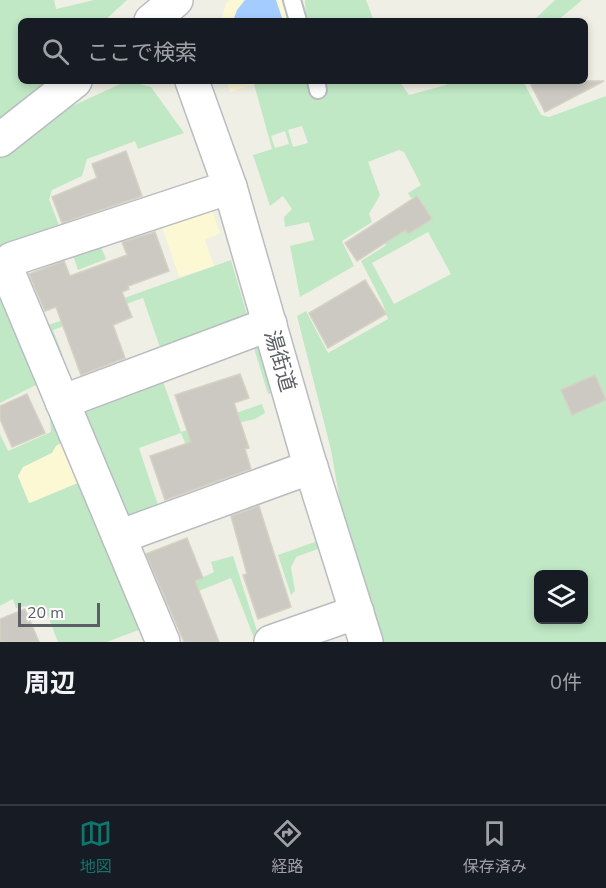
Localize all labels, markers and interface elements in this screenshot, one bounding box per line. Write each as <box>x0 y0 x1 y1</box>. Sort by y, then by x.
search box <box>18 18 588 84</box>
icon: search <box>39 35 72 68</box>
text: ここで検索 <box>87 38 197 68</box>
street label: 湯街道 <box>258 327 302 395</box>
map controls <box>534 570 588 624</box>
button: layers <box>534 570 588 624</box>
scale bar <box>18 600 100 628</box>
text: 20 m <box>27 602 64 624</box>
text: 周辺 <box>24 666 76 701</box>
text: 0件 <box>550 669 582 696</box>
tab: 地図 <box>79 817 112 878</box>
tab: 経路 <box>271 817 304 878</box>
tab: 保存済み <box>463 817 527 878</box>

